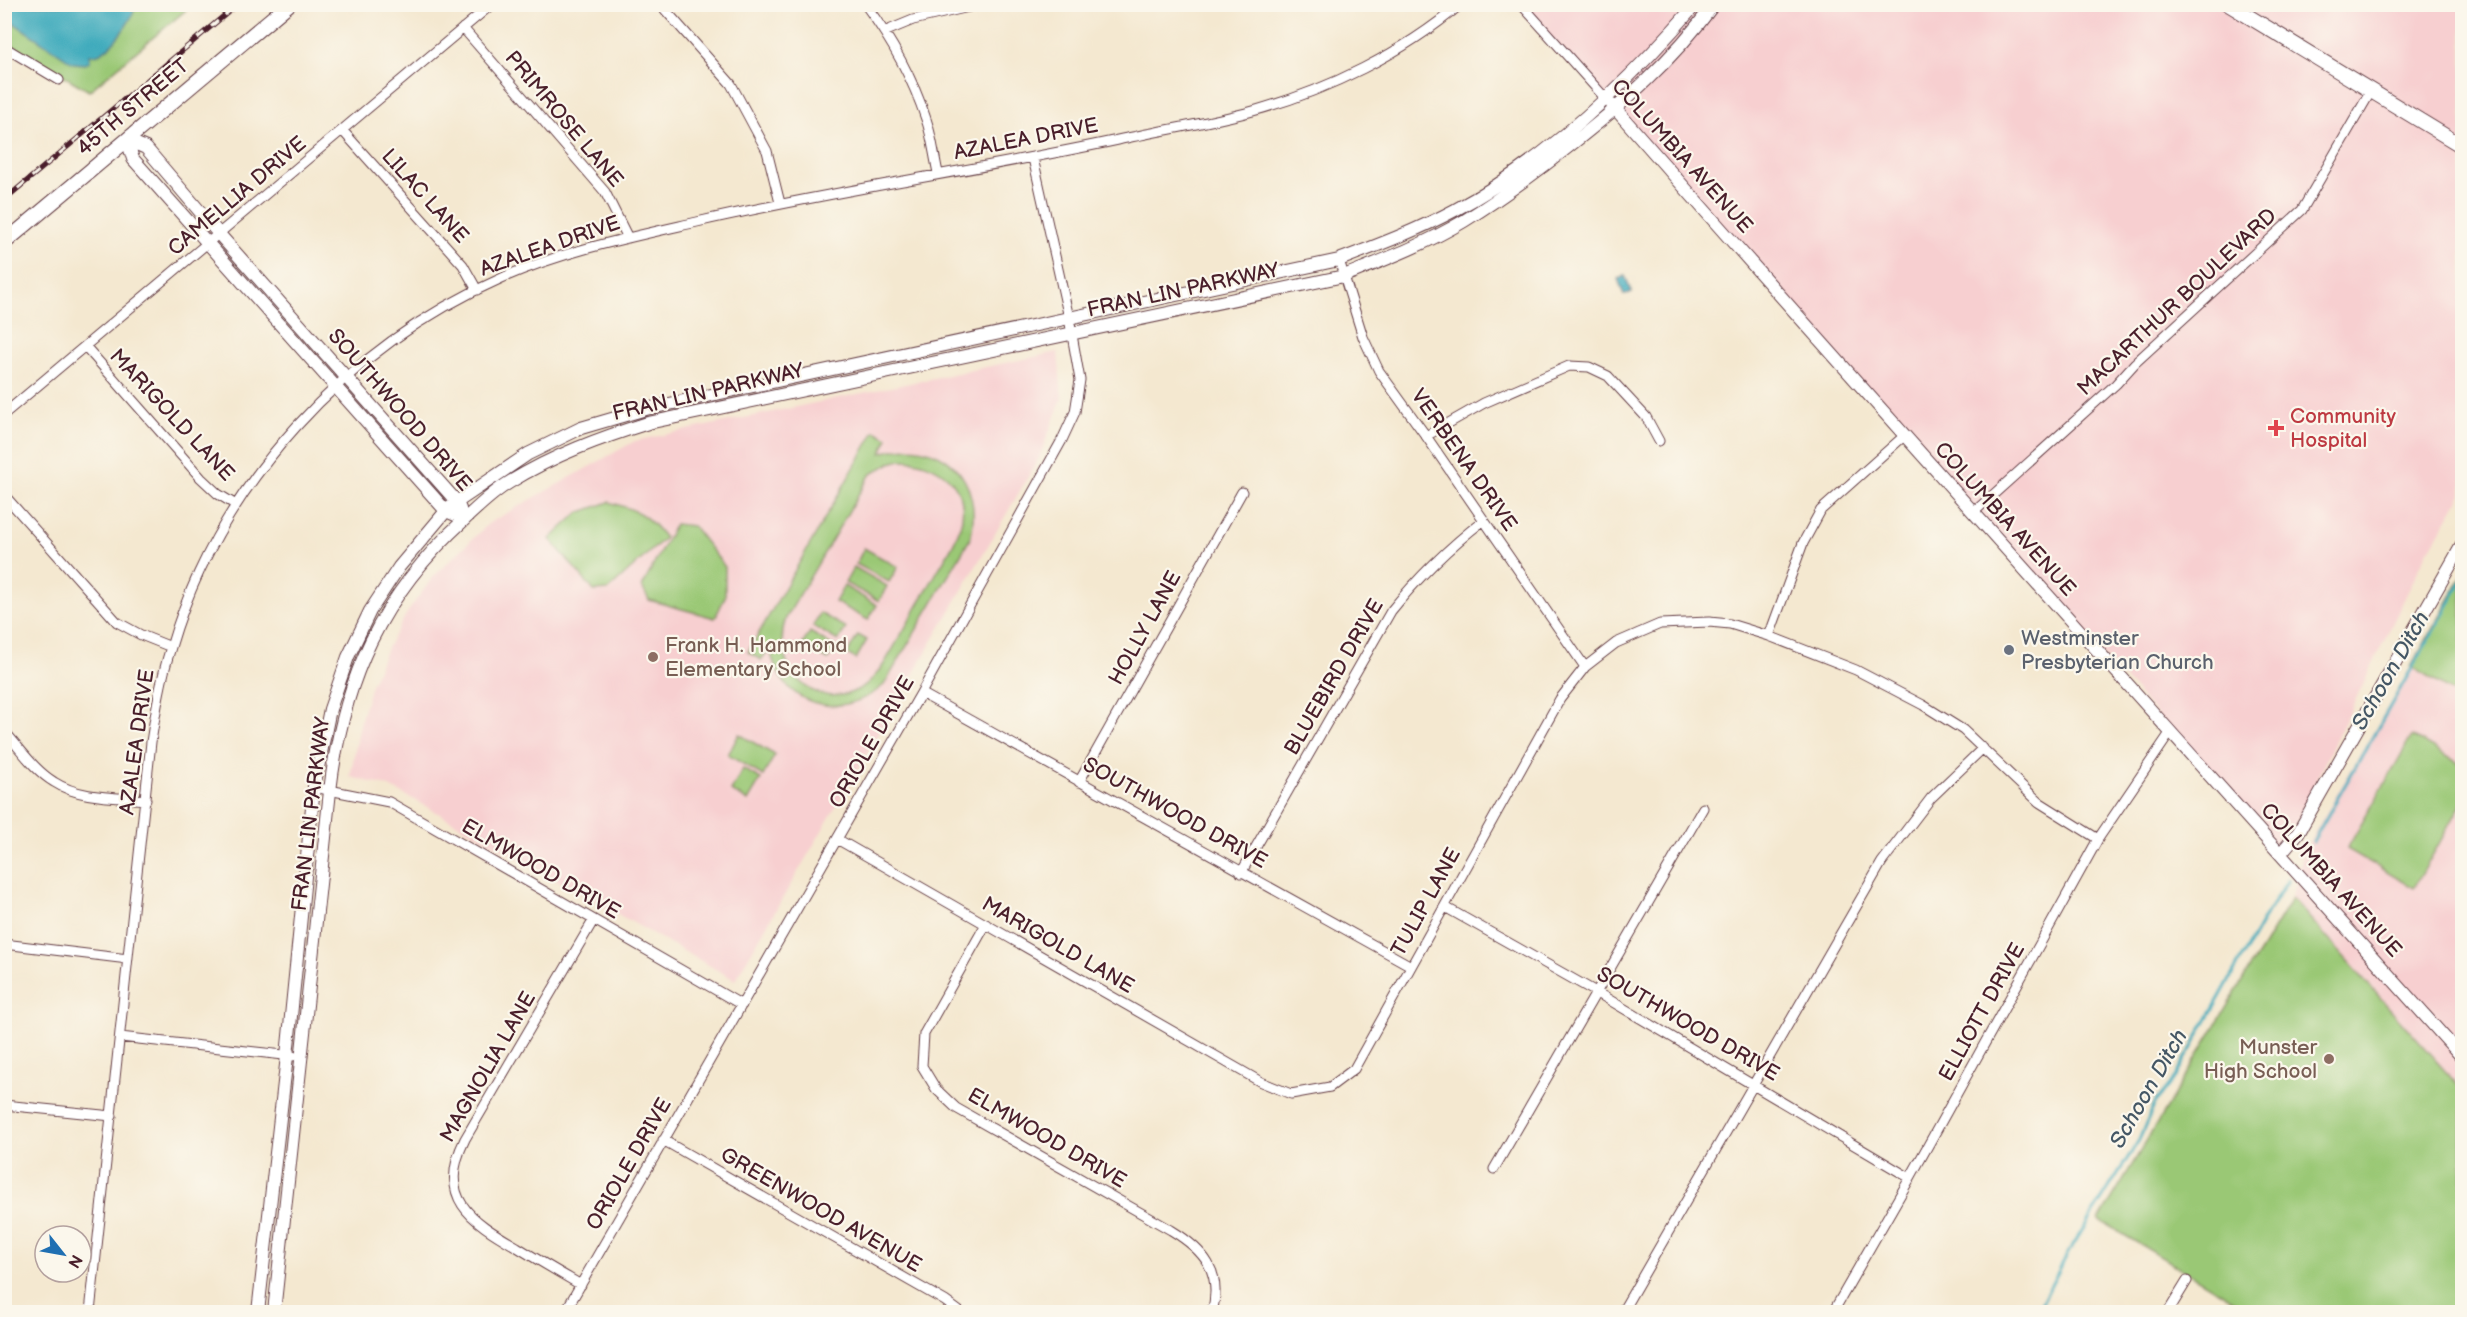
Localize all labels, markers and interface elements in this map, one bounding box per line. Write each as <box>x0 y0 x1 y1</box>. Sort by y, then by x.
street label: PRIMROSE LANE <box>500 46 628 192</box>
street label: 45TH STREET <box>72 53 194 161</box>
street label: COLUMBIA AVENUE <box>1606 74 1758 238</box>
street label: AZALEA DRIVE <box>952 113 1100 165</box>
street label: CAMELLIA DRIVE <box>163 131 311 261</box>
street label: LILAC LANE <box>376 144 474 248</box>
street label: MACARTHUR BOULEVARD <box>2072 203 2282 401</box>
street label: AZALEA DRIVE <box>477 210 623 282</box>
street label: FRAN LIN PARKWAY <box>1085 257 1282 323</box>
street label: SOUTHWOOD DRIVE <box>323 324 477 496</box>
street label: MARIGOLD LANE <box>104 344 240 486</box>
street label: FRAN LIN PARKWAY <box>610 358 807 426</box>
street label: VERBENA DRIVE <box>1406 384 1522 536</box>
place label: Community Hospital <box>2290 404 2396 453</box>
marker: Community Hospital <box>2267 419 2285 437</box>
street label: COLUMBIA AVENUE <box>1929 437 2081 601</box>
street label: HOLLY LANE <box>1104 567 1186 689</box>
street label: BLUEBIRD DRIVE <box>1279 595 1389 759</box>
water label: Schoon Ditch <box>2346 607 2436 735</box>
place label: Westminster Presbyterian Church <box>2021 626 2214 675</box>
place label: Frank H. Hammond Elementary School <box>665 633 847 682</box>
marker: Westminster Presbyterian Church <box>2002 643 2016 657</box>
marker: Frank H. Hammond Elementary School <box>646 650 660 664</box>
street label: AZALEA DRIVE <box>114 668 160 816</box>
street label: ORIOLE DRIVE <box>824 671 920 813</box>
street label: FRAN LIN PARKWAY <box>287 715 335 913</box>
street label: SOUTHWOOD DRIVE <box>1078 752 1272 874</box>
street label: COLUMBIA AVENUE <box>2255 798 2407 962</box>
street label: ELMWOOD DRIVE <box>457 813 625 925</box>
street label: TULIP LANE <box>1386 843 1466 961</box>
street label: MARIGOLD LANE <box>977 891 1139 999</box>
street label: ELLIOTT DRIVE <box>1934 939 2030 1085</box>
street label: SOUTHWOOD DRIVE <box>1592 961 1784 1087</box>
street label: MAGNOLIA LANE <box>435 987 541 1147</box>
water label: Schoon Ditch <box>2104 1025 2194 1153</box>
place label: Munster High School <box>2204 1035 2317 1084</box>
marker: Munster High School <box>2322 1052 2336 1066</box>
street label: ELMWOOD DRIVE <box>963 1082 1131 1194</box>
street label: ORIOLE DRIVE <box>581 1093 677 1235</box>
street label: GREENWOOD AVENUE <box>716 1142 926 1278</box>
north arrow <box>33 1224 93 1284</box>
text: N <box>63 1251 86 1271</box>

